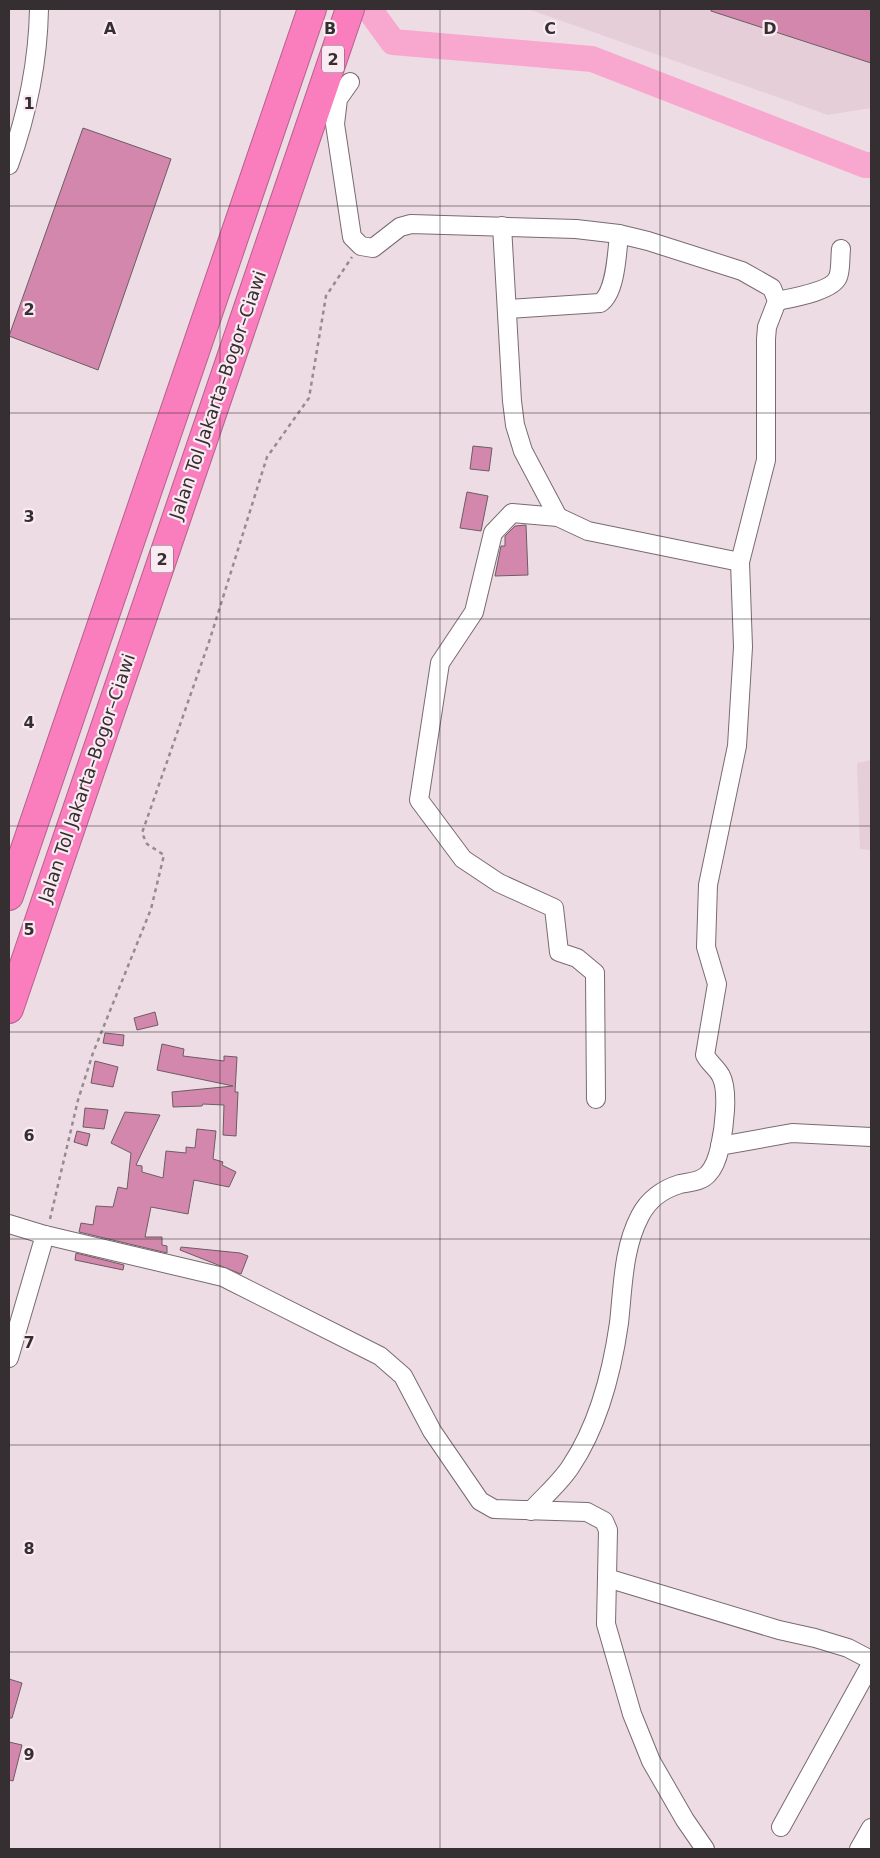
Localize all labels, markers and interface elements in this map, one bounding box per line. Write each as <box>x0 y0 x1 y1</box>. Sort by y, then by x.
text: A <box>104 19 117 38</box>
text: B <box>324 19 336 38</box>
text: C <box>544 19 556 38</box>
text: D <box>763 19 777 38</box>
road number: 2 <box>322 46 344 72</box>
text: 1 <box>23 94 35 113</box>
street label: Jalan Tol Jakarta–Bogor–Ciawi <box>165 268 270 523</box>
text: 2 <box>23 300 35 319</box>
text: 3 <box>23 507 35 526</box>
road number: 2 <box>151 546 173 572</box>
street label: Jalan Tol Jakarta–Bogor–Ciawi <box>34 651 139 906</box>
text: 4 <box>23 713 35 732</box>
text: 5 <box>23 920 35 939</box>
text: 6 <box>23 1126 35 1145</box>
text: 7 <box>23 1333 35 1352</box>
text: 8 <box>23 1539 35 1558</box>
text: 9 <box>23 1745 35 1764</box>

